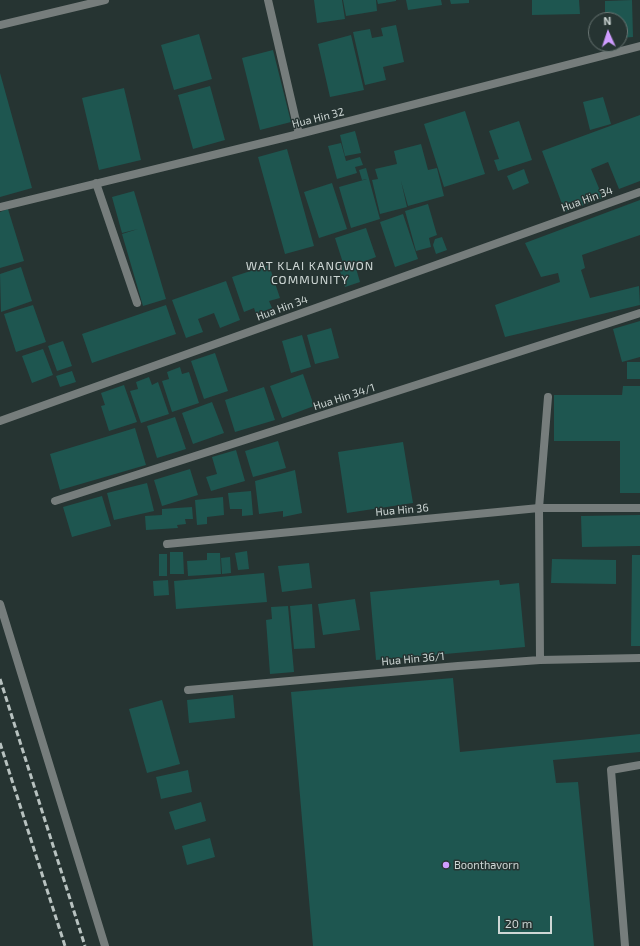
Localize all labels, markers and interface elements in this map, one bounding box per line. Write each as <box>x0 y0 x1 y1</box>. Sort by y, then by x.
north arrow <box>588 12 628 52</box>
text: N <box>603 14 612 27</box>
street label: Hua Hin 32 <box>291 105 345 131</box>
street label: Hua Hin 34 <box>559 184 615 214</box>
district label: WAT KLAI KANGWON COMMUNITY <box>246 259 374 287</box>
street label: Hua Hin 34 <box>254 293 310 323</box>
street label: Hua Hin 34/1 <box>312 381 376 413</box>
street label: Hua Hin 36 <box>375 501 429 519</box>
street label: Hua Hin 36/1 <box>381 650 445 668</box>
place label: Boonthavorn <box>454 858 519 872</box>
marker: Boonthavorn <box>441 860 451 870</box>
scale bar <box>500 908 554 934</box>
text: 20 m <box>505 916 532 930</box>

